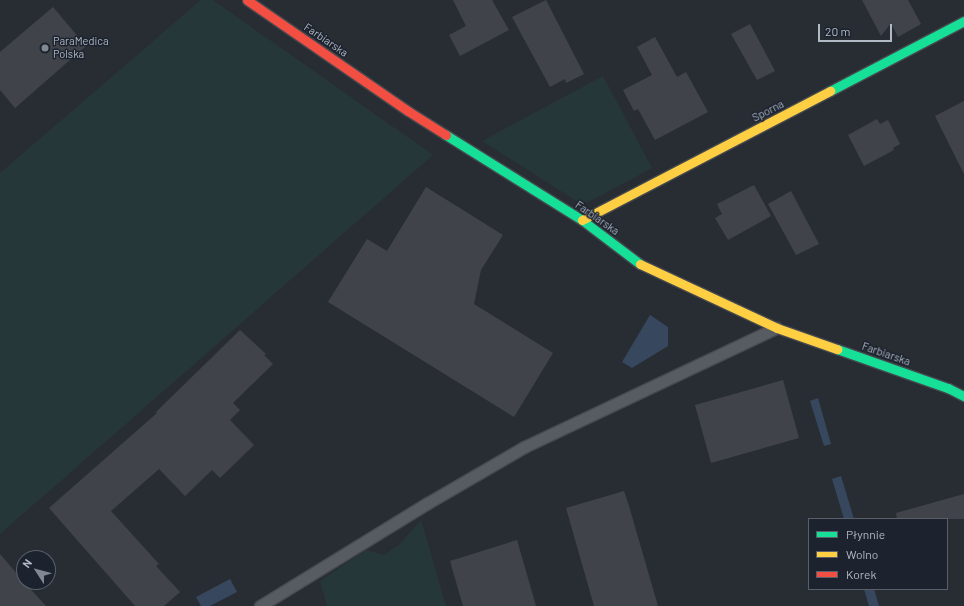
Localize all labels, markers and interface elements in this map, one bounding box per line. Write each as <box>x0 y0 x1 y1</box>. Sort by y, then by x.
scale bar <box>820 16 894 42</box>
street label: Farbiarska <box>301 20 351 60</box>
text: 20 m <box>825 24 851 38</box>
place label: ParaMedica Polska <box>53 35 109 61</box>
marker: ParaMedica Polska <box>40 43 50 53</box>
street label: Sporna <box>750 97 786 125</box>
street label: Farbiarska <box>573 198 621 238</box>
street label: Farbiarska <box>860 340 912 368</box>
legend <box>808 518 948 590</box>
text: Płynnie <box>846 527 885 541</box>
text: Wolno <box>846 547 878 561</box>
north arrow <box>16 550 56 590</box>
text: N <box>19 556 34 570</box>
text: Korek <box>846 567 876 581</box>

